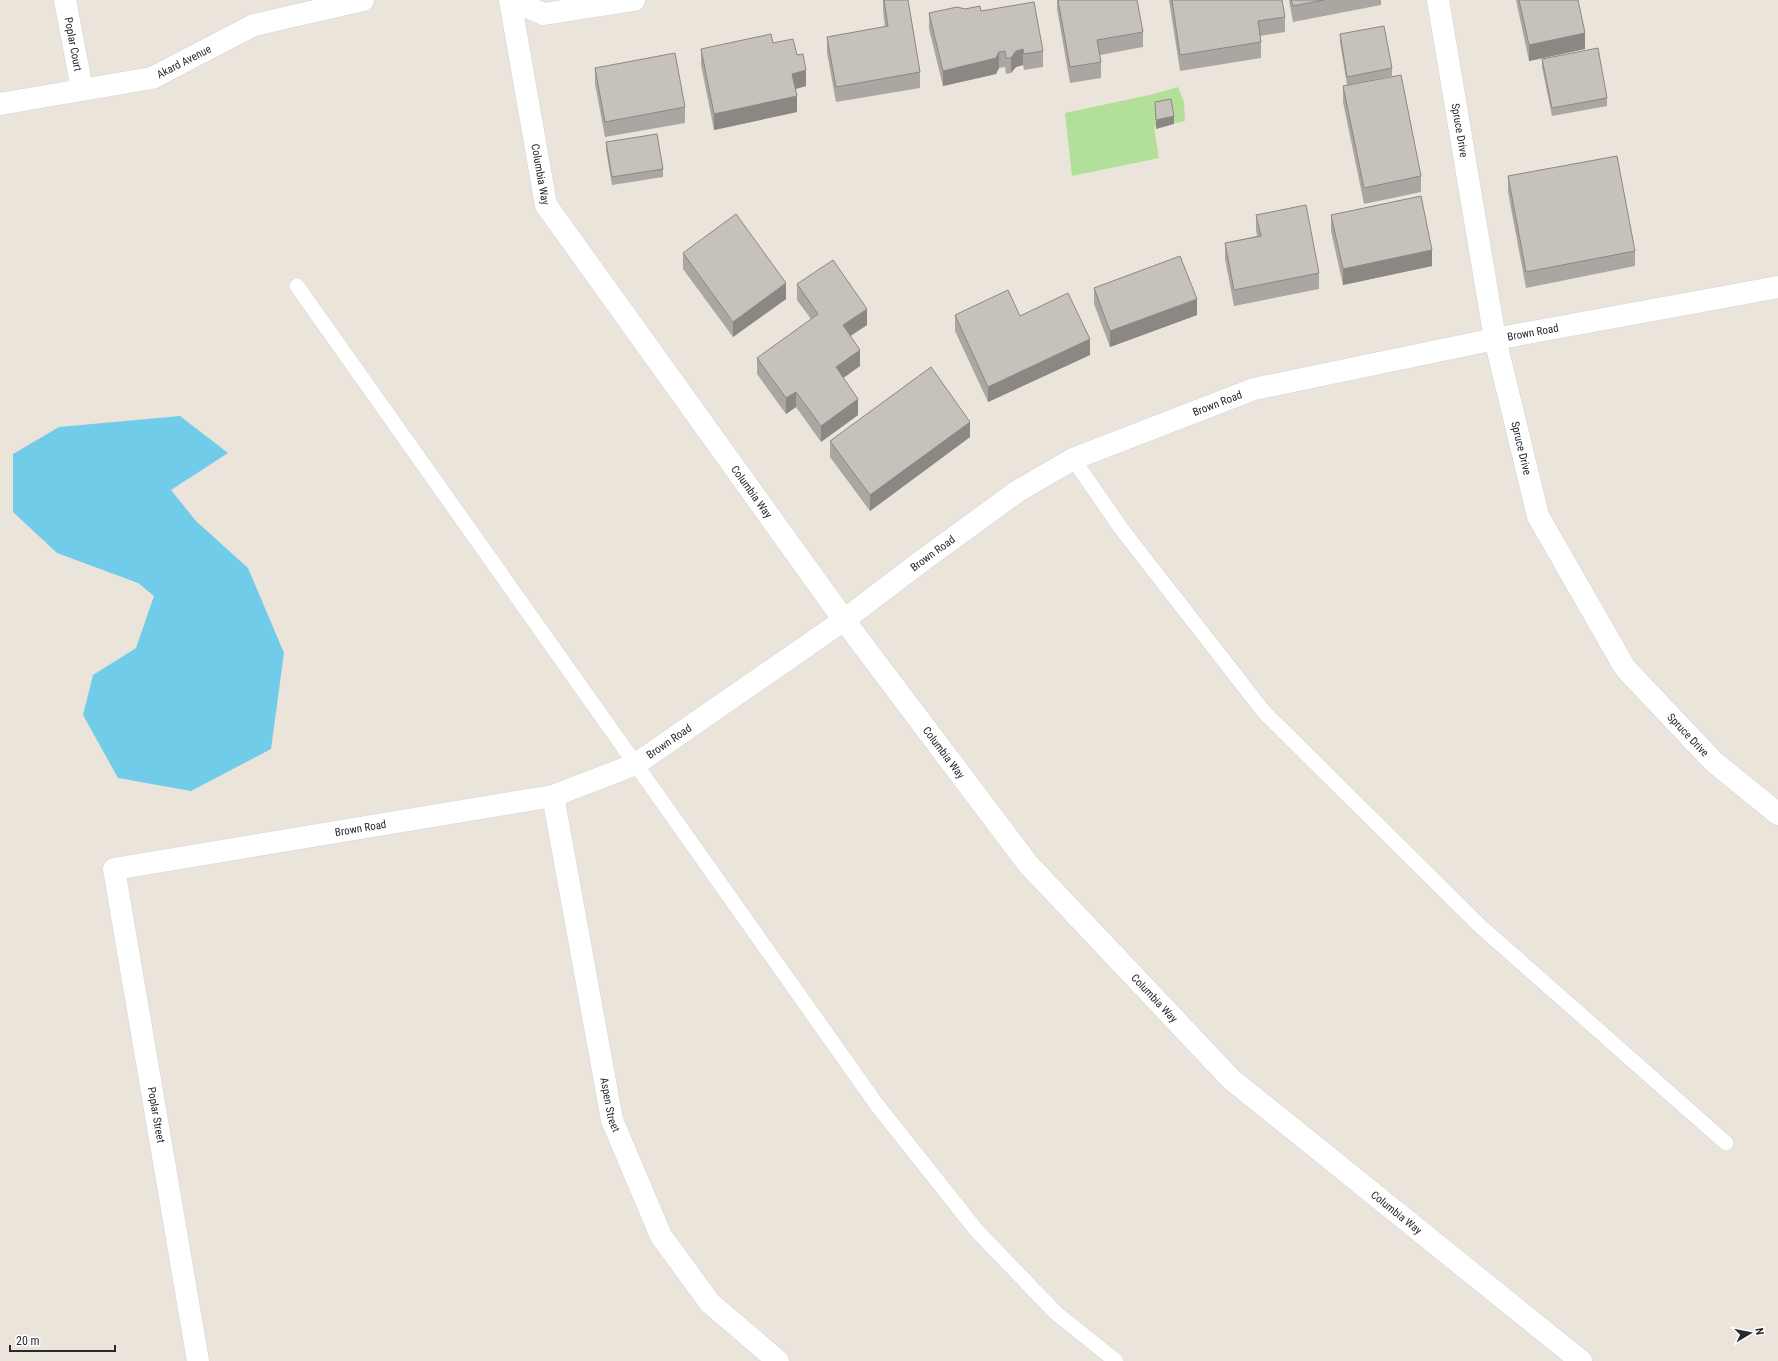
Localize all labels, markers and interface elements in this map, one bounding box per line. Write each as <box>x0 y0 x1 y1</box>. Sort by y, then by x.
street label: Poplar Court <box>62 16 85 72</box>
street label: Akard Avenue <box>154 42 213 81</box>
street label: Spruce Drive <box>1449 102 1471 158</box>
street label: Columbia Way <box>529 143 552 206</box>
street label: Brown Road <box>1506 321 1560 343</box>
street label: Brown Road <box>1191 388 1244 419</box>
street label: Spruce Drive <box>1509 420 1534 476</box>
street label: Columbia Way <box>729 463 775 521</box>
street label: Brown Road <box>908 533 957 574</box>
street label: Spruce Drive <box>1665 710 1712 759</box>
street label: Brown Road <box>644 721 694 761</box>
street label: Columbia Way <box>920 724 968 781</box>
street label: Brown Road <box>334 817 387 839</box>
street label: Columbia Way <box>1129 971 1181 1025</box>
street label: Aspen Street <box>598 1076 623 1134</box>
street label: Poplar Street <box>145 1086 167 1144</box>
street label: Columbia Way <box>1368 1188 1425 1237</box>
north arrow <box>1730 1313 1770 1353</box>
scale bar <box>10 1327 115 1353</box>
text: N <box>1752 1327 1766 1336</box>
text: 20 m <box>16 1334 40 1348</box>

